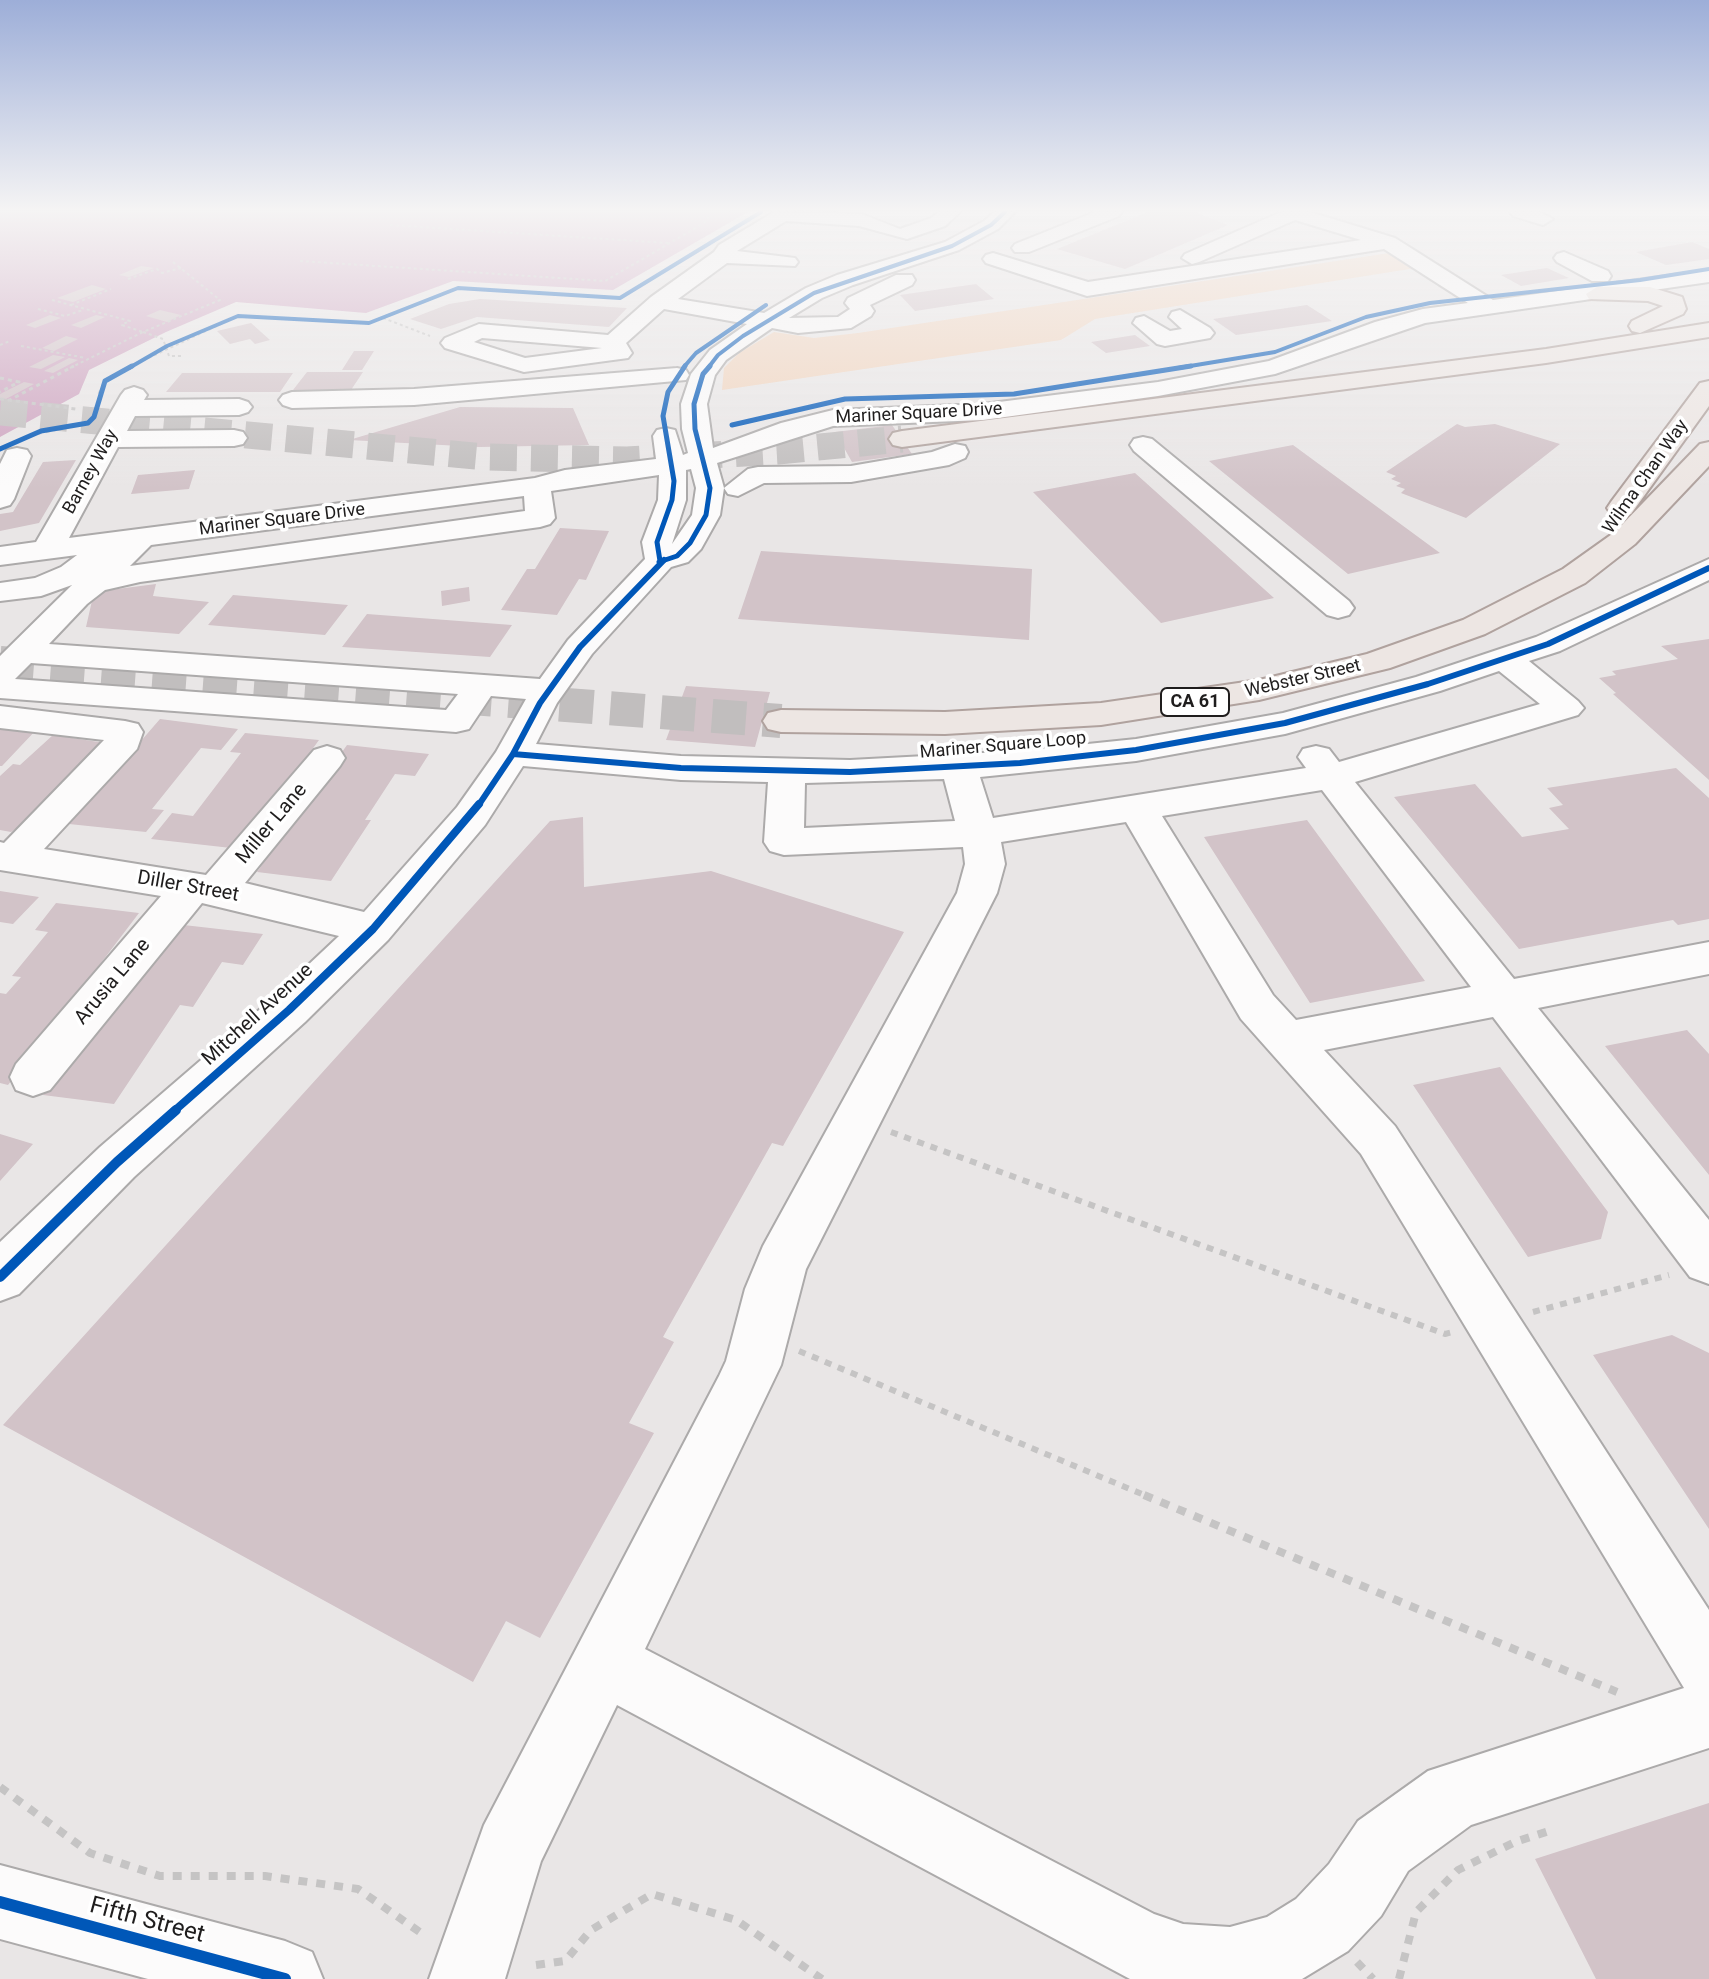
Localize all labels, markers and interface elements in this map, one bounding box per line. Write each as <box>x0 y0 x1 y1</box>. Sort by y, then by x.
street label: Mariner Square Drive <box>835 399 1003 429</box>
street label: Wilma Chan Way <box>1599 416 1693 538</box>
street label: Barney Way <box>59 426 123 518</box>
street label: Mariner Square Drive <box>198 499 366 541</box>
street label: Webster Street <box>1243 655 1363 703</box>
road number: CA 61 <box>1161 688 1229 716</box>
street label: Mariner Square Loop <box>919 728 1087 764</box>
street label: Miller Lane <box>231 779 313 869</box>
street label: Diller Street <box>135 866 241 908</box>
street label: Arusia Lane <box>70 934 156 1030</box>
street label: Mitchell Avenue <box>198 959 318 1071</box>
street label: Fifth Street <box>86 1892 208 1950</box>

